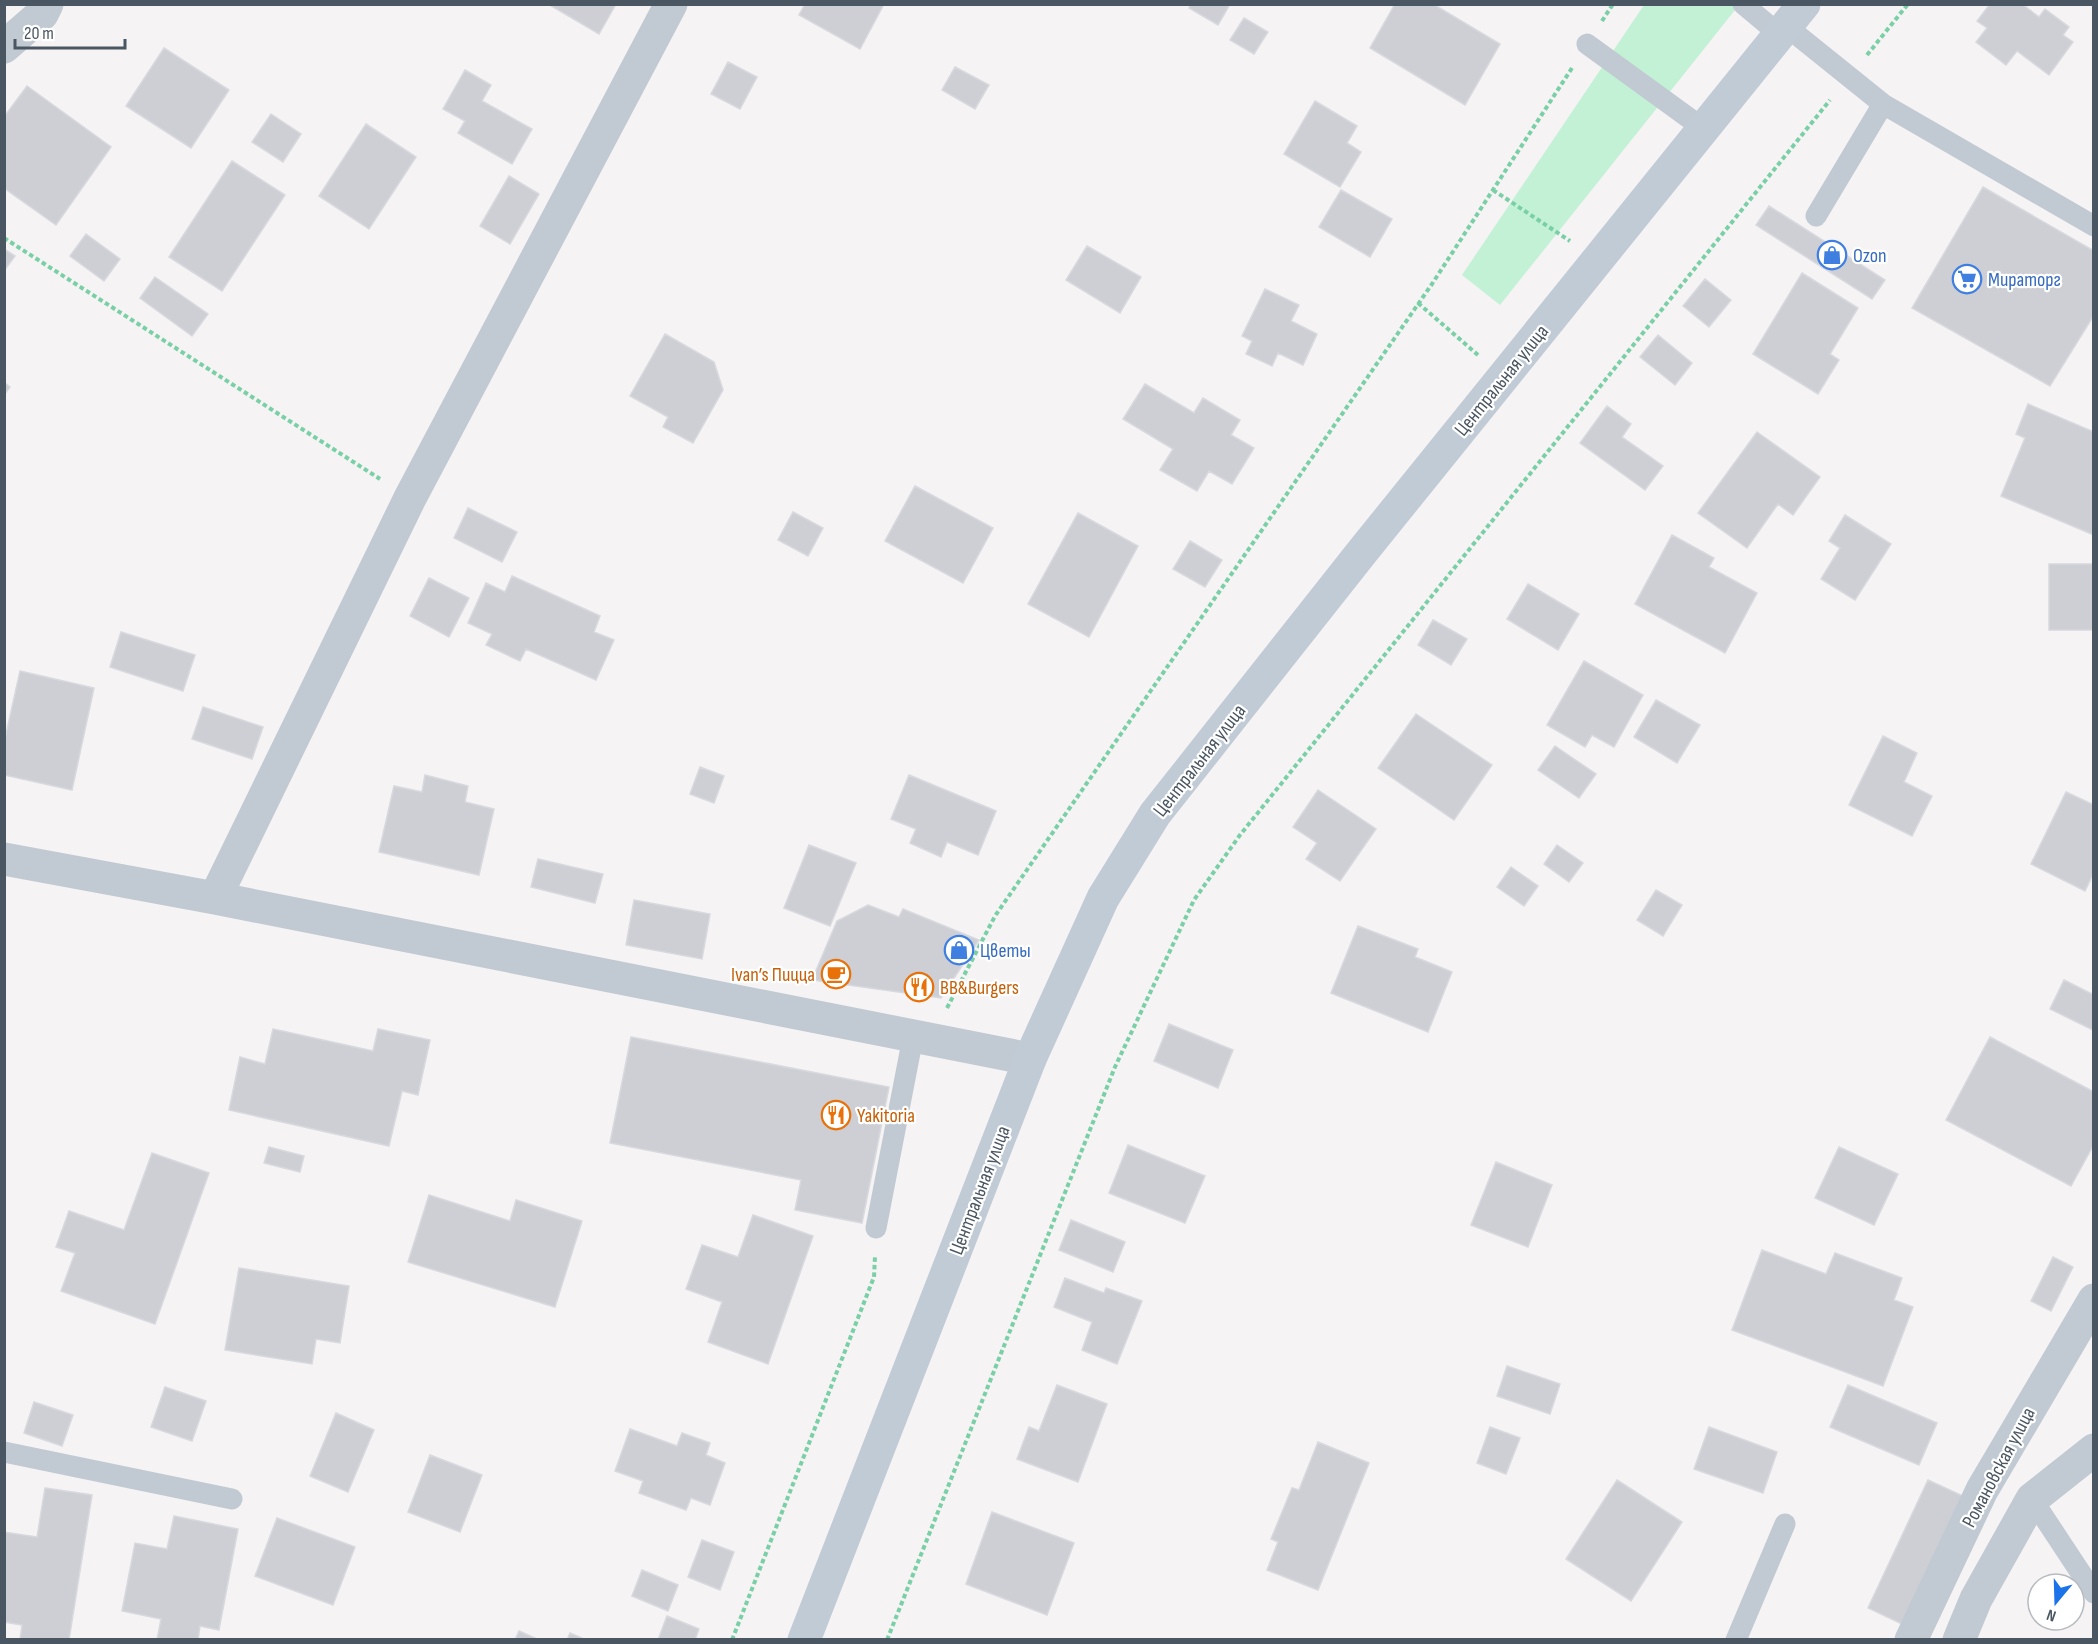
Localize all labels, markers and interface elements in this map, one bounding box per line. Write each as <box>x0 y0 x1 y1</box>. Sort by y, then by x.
scale bar <box>15 12 124 50</box>
text: 20 m <box>24 23 54 44</box>
shop icon: Ozon <box>1816 239 1848 271</box>
place label: Ozon <box>1853 244 1887 268</box>
supermarket icon: Мираторг <box>1951 263 1983 295</box>
place label: Мираторг <box>1988 268 2061 292</box>
street label: Центральная улица <box>1450 320 1554 441</box>
street label: Центральная улица <box>1148 700 1251 822</box>
shop icon: Цветы <box>943 934 975 966</box>
place label: Цветы <box>980 939 1031 963</box>
cafe icon: Ivan’s Пицца <box>820 958 852 990</box>
place label: Ivan’s Пицца <box>731 963 815 987</box>
restaurant icon: BB&Burgers <box>903 971 935 1003</box>
place label: BB&Burgers <box>940 976 1019 1000</box>
restaurant icon: Yakitoria <box>820 1099 852 1131</box>
place label: Yakitoria <box>857 1104 915 1128</box>
street label: Центральная улица <box>944 1123 1016 1258</box>
street label: Романовская улица <box>1957 1403 2041 1532</box>
north arrow <box>2026 1572 2086 1632</box>
text: N <box>2044 1604 2059 1625</box>

